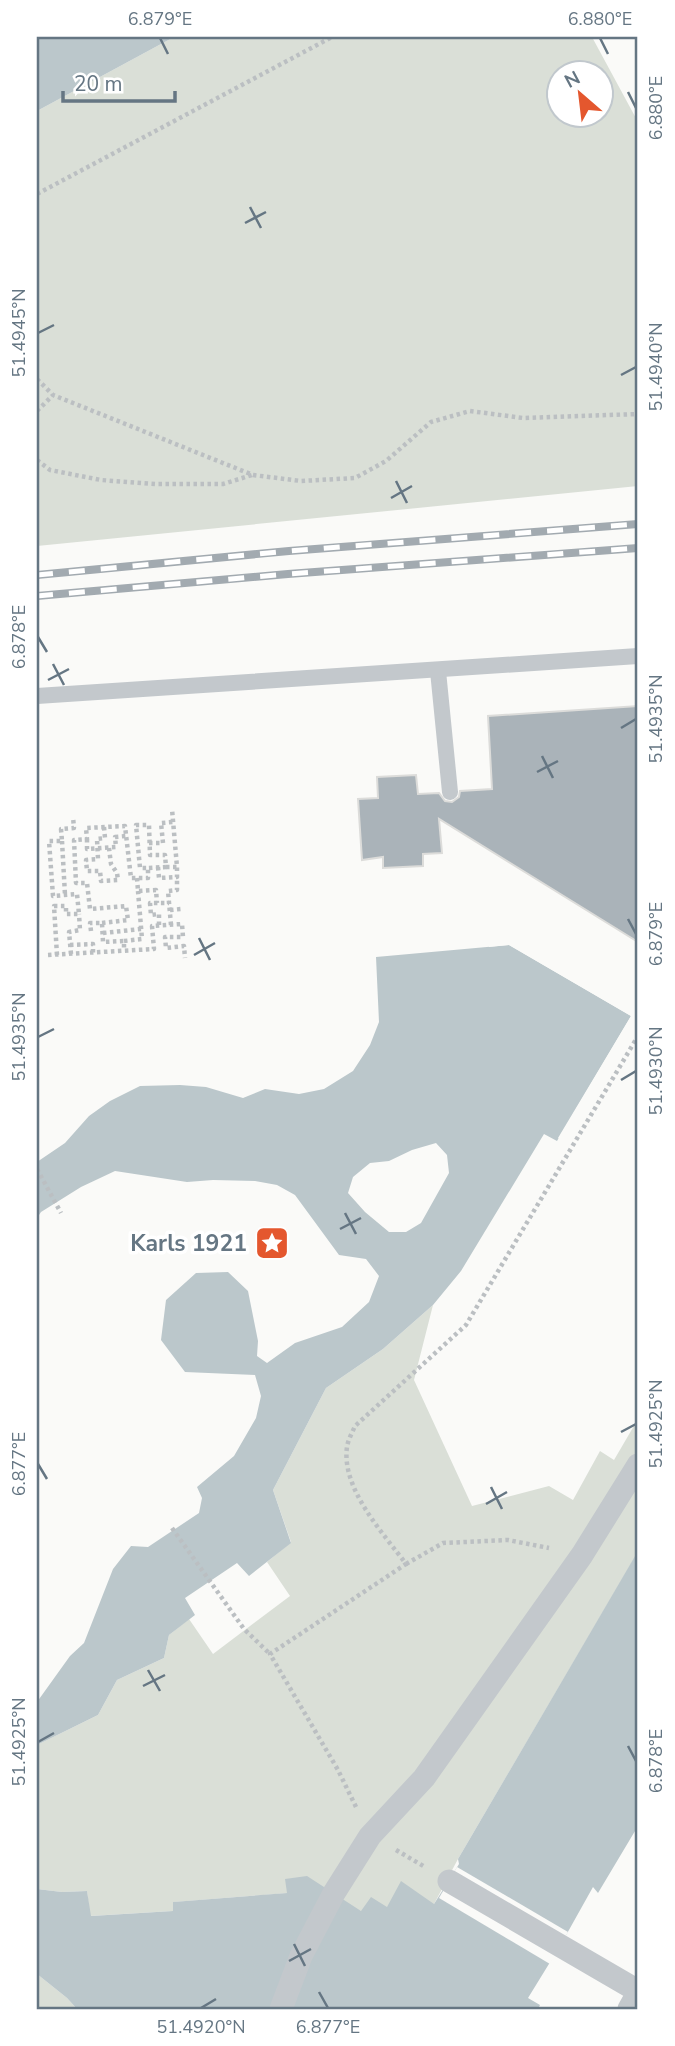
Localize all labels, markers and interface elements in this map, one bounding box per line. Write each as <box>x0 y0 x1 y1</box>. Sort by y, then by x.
text: 6.879°E <box>128 7 192 31</box>
text: 6.880°E <box>568 7 632 31</box>
scale bar <box>63 60 175 104</box>
north arrow <box>546 60 616 130</box>
text: N <box>560 65 585 95</box>
text: 20 m <box>74 70 123 98</box>
text: 6.880°E <box>644 76 668 140</box>
text: 51.4945°N <box>7 289 31 377</box>
text: 51.4940°N <box>644 323 668 411</box>
text: 6.878°E <box>7 605 31 669</box>
text: 51.4935°N <box>644 675 668 763</box>
text: 6.879°E <box>644 902 668 966</box>
text: 51.4935°N <box>7 993 31 1081</box>
text: 51.4930°N <box>644 1027 668 1115</box>
place icon: Karls 1921 <box>253 1224 291 1262</box>
place label: Karls 1921 <box>130 1228 247 1259</box>
text: 51.4925°N <box>644 1380 668 1468</box>
text: 6.877°E <box>7 1432 31 1496</box>
text: 51.4925°N <box>7 1698 31 1786</box>
text: 6.878°E <box>644 1729 668 1793</box>
text: 51.4920°N <box>157 2015 245 2039</box>
text: 6.877°E <box>296 2015 360 2039</box>

